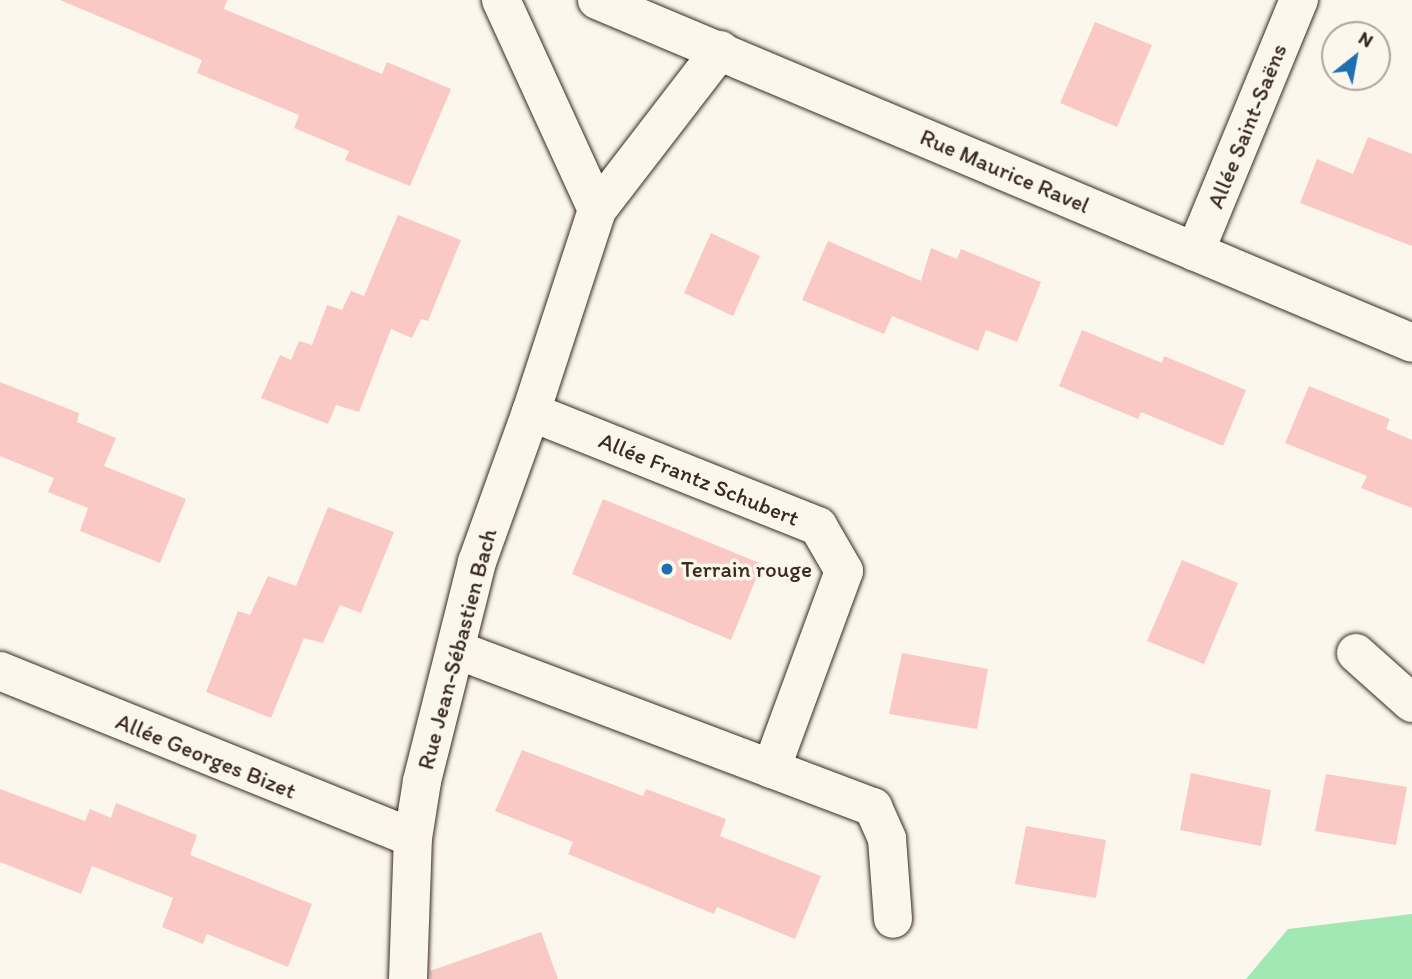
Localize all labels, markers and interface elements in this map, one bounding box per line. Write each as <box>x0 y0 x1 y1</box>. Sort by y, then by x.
north arrow <box>1321 21 1391 91</box>
text: N <box>1355 26 1377 52</box>
street label: Allée Saint-Saëns <box>1201 39 1293 213</box>
street label: Rue Maurice Ravel <box>916 123 1094 219</box>
street label: Allée Frantz Schubert <box>595 426 803 532</box>
street label: Rue Jean-Sébastien Bach <box>411 525 503 773</box>
place label: Terrain rouge <box>681 555 812 583</box>
marker: Terrain rouge <box>659 561 675 577</box>
street label: Allée Georges Bizet <box>112 707 300 805</box>

